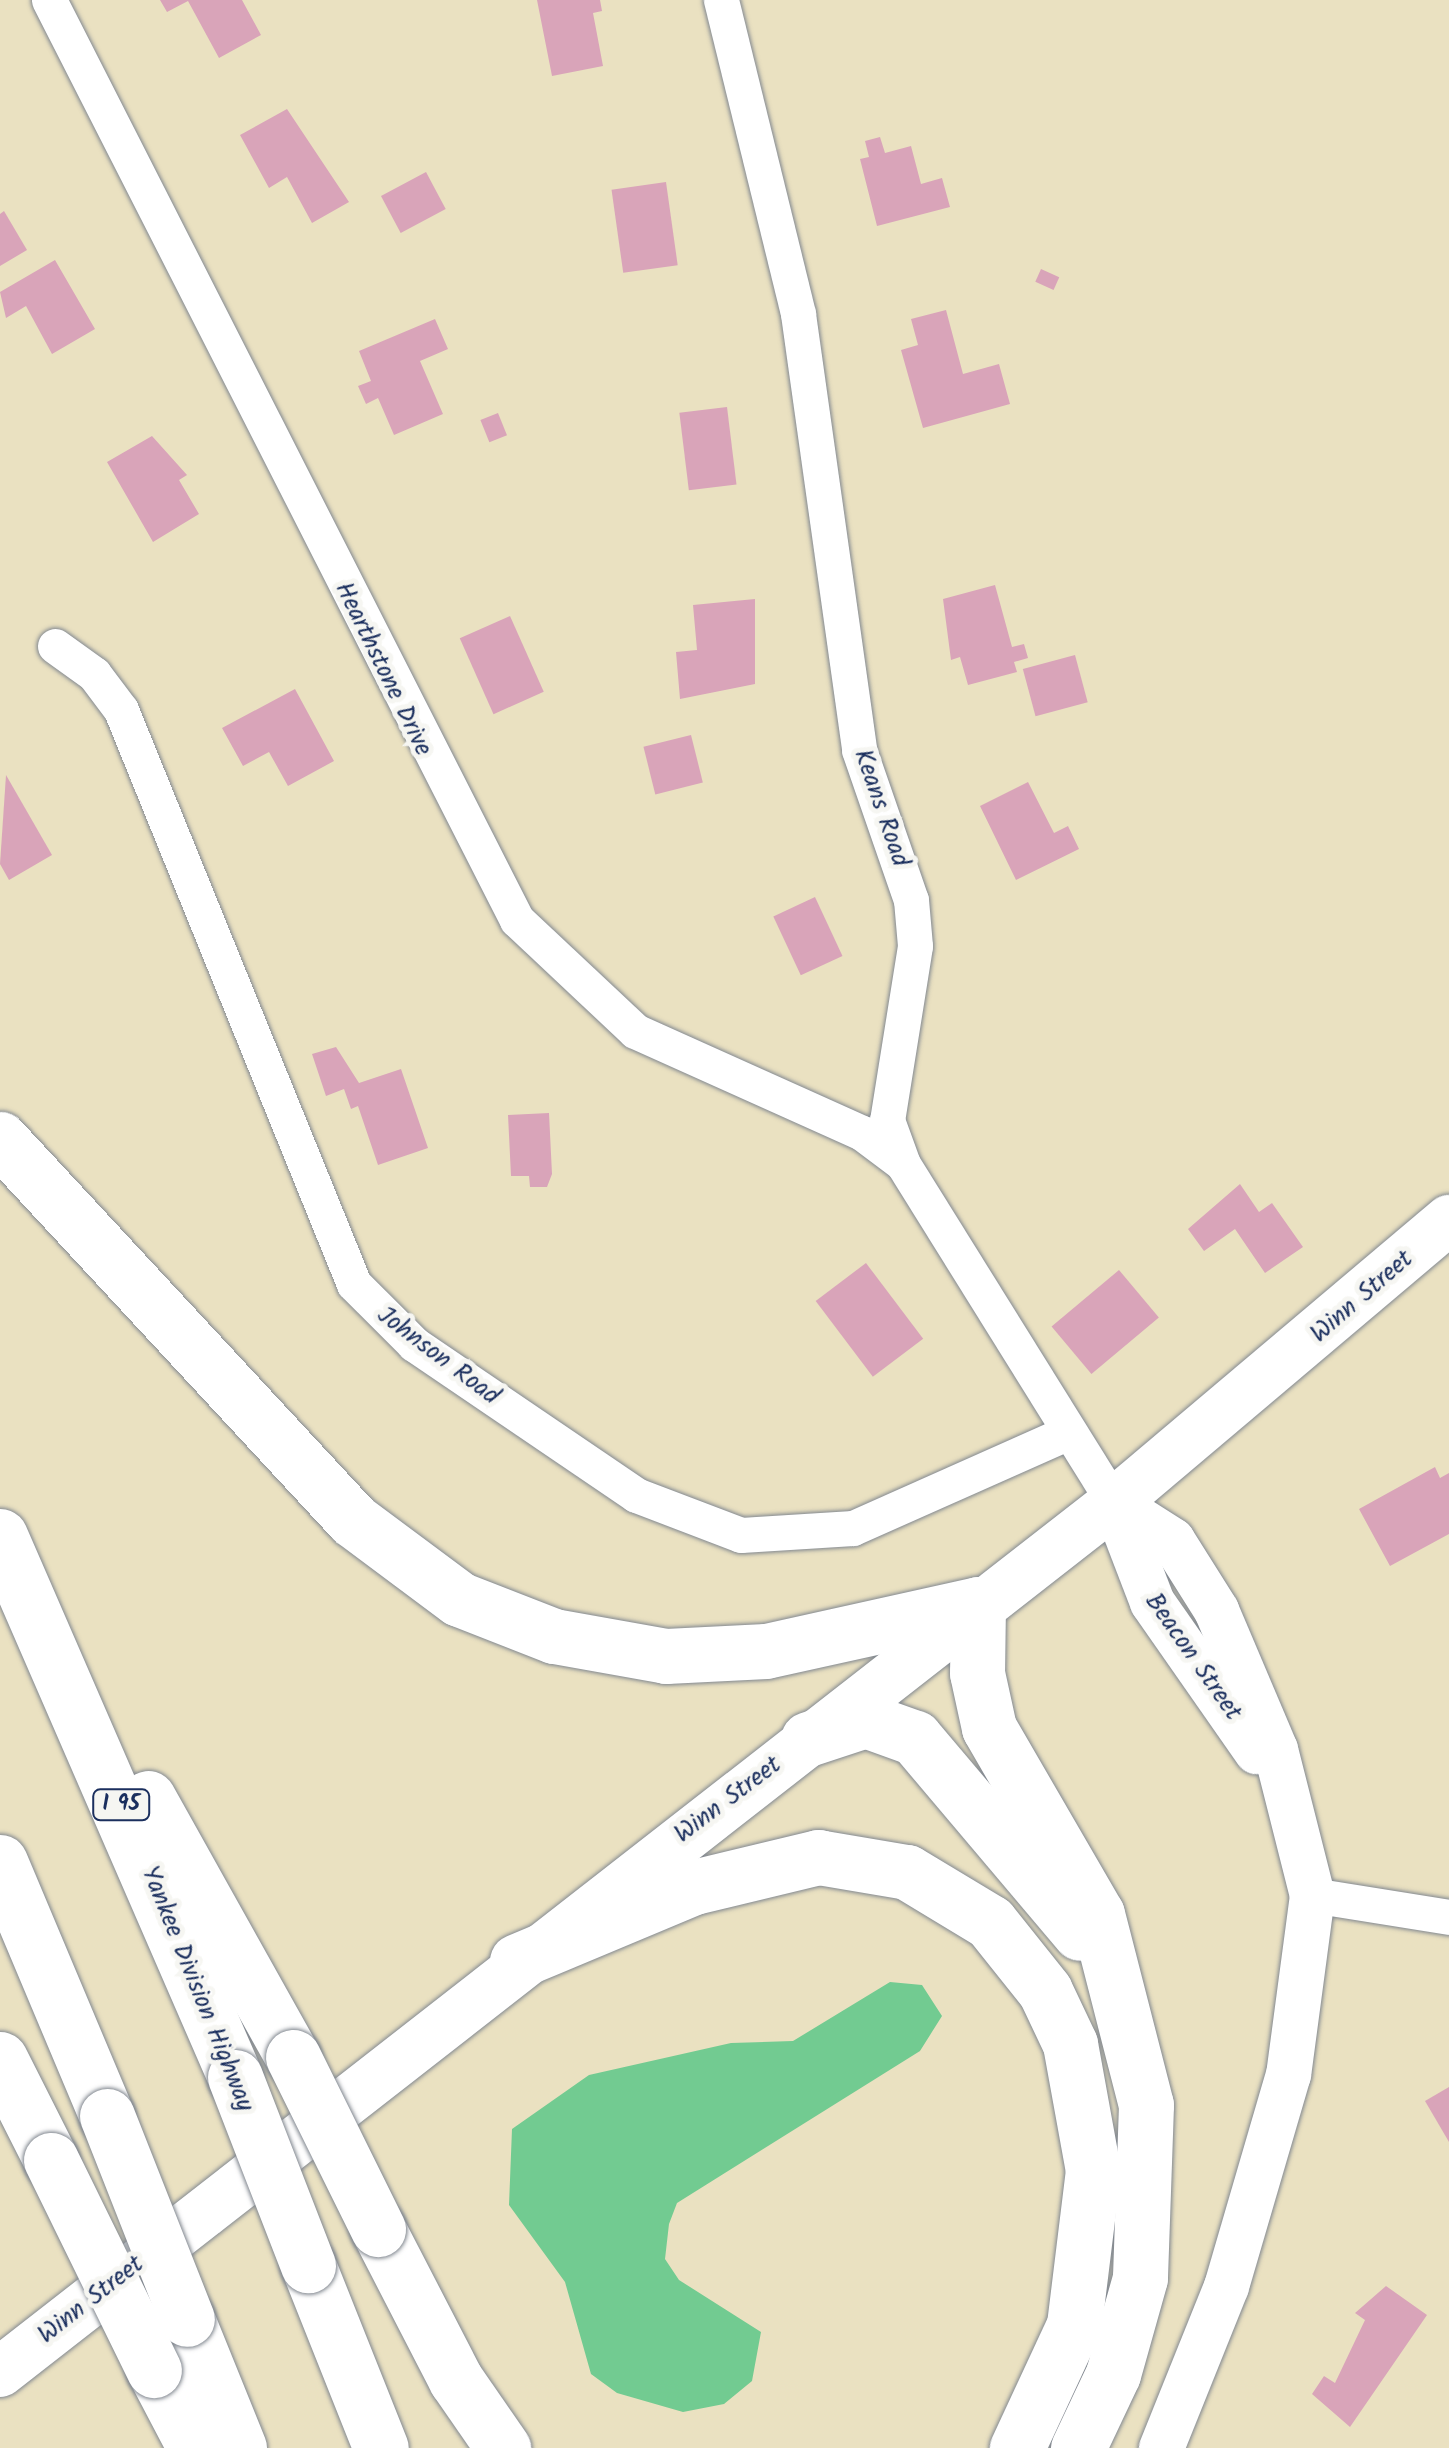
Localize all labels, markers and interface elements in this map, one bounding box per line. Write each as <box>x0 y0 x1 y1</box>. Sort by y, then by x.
street label: Hearthstone Drive <box>328 577 438 761</box>
street label: Keans Road <box>847 745 915 871</box>
street label: Winn Street <box>1305 1244 1419 1350</box>
street label: Johnson Road <box>371 1300 505 1412</box>
street label: Beacon Street <box>1138 1588 1248 1726</box>
street label: Winn Street <box>669 1750 787 1850</box>
road number: I 95 <box>91 1788 151 1822</box>
street label: Yankee Division Highway <box>134 1862 260 2116</box>
street label: Winn Street <box>32 2250 150 2350</box>

